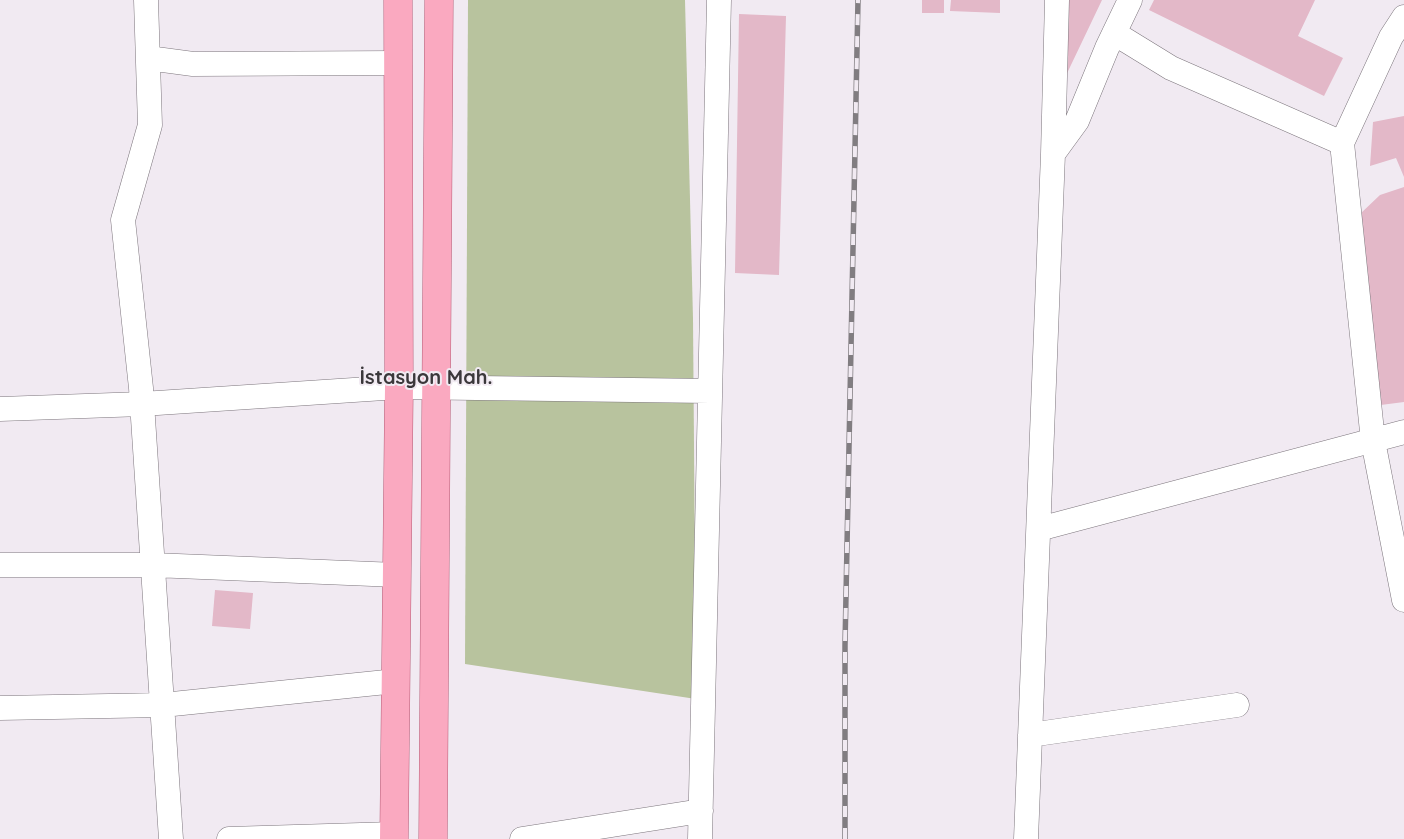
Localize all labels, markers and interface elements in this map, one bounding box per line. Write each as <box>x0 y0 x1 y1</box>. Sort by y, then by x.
district label: İstasyon Mah. <box>360 366 492 390</box>

